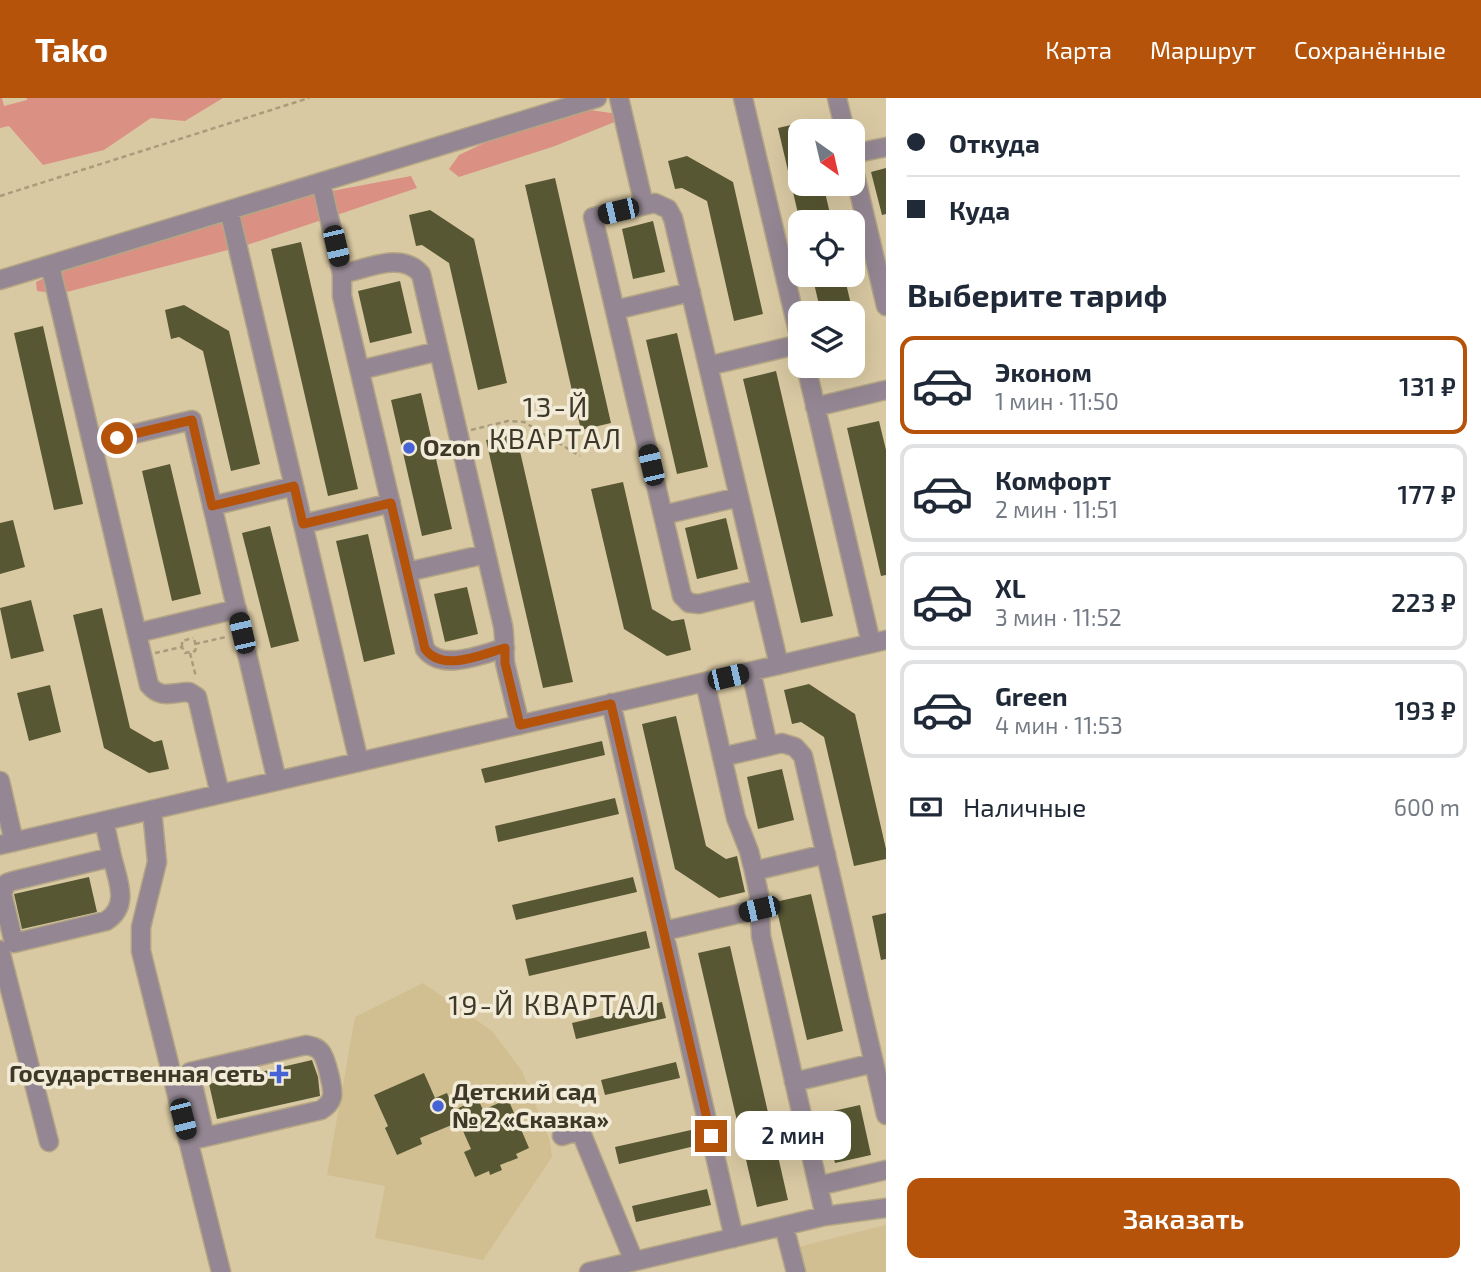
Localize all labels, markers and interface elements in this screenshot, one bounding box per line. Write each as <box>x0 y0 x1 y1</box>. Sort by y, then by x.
text: Tako <box>35 29 108 69</box>
text: Карта <box>1045 35 1112 64</box>
text: Маршрут <box>1150 35 1256 64</box>
text: Сохранённые <box>1294 35 1446 64</box>
north arrow <box>788 119 864 196</box>
map controls <box>788 119 865 378</box>
text: Откуда <box>949 127 1040 158</box>
text: Куда <box>949 194 1010 225</box>
car <box>596 196 641 226</box>
button: locate <box>788 210 865 287</box>
car <box>322 223 351 269</box>
text: Выберите тариф <box>907 275 1167 313</box>
button: layers <box>788 301 865 378</box>
icon: car <box>911 354 974 417</box>
text: Эконом <box>995 356 1092 387</box>
text: 131 ₽ <box>1399 370 1456 401</box>
text: 1 мин · 11:50 <box>995 387 1119 415</box>
district label: 13-Й КВАРТАЛ <box>489 389 623 455</box>
route start <box>101 422 133 454</box>
place label: Ozon <box>423 432 481 461</box>
marker: Ozon <box>401 440 417 456</box>
car <box>637 442 666 488</box>
icon: car <box>911 462 974 525</box>
text: Комфорт <box>995 464 1111 495</box>
text: 177 ₽ <box>1397 478 1456 509</box>
text: 2 мин · 11:51 <box>995 495 1118 523</box>
icon: car <box>911 570 974 633</box>
text: XL <box>995 572 1026 603</box>
text: 223 ₽ <box>1391 586 1456 617</box>
text: 3 мин · 11:52 <box>995 603 1122 631</box>
car <box>228 610 257 656</box>
car <box>706 662 751 692</box>
icon: car <box>911 678 974 741</box>
text: Green <box>995 680 1068 711</box>
text: 193 ₽ <box>1395 694 1456 725</box>
text: 4 мин · 11:53 <box>995 711 1123 739</box>
icon: cash <box>907 788 945 826</box>
text: Наличные <box>963 791 1086 822</box>
text: 600 m <box>1394 793 1460 821</box>
car <box>737 894 782 924</box>
district label: 19-Й КВАРТАЛ <box>448 987 658 1021</box>
place label: Государственная сеть <box>9 1058 265 1087</box>
marker: Государственная сеть <box>271 1066 287 1082</box>
place label: Детский сад № 2 «Сказка» <box>452 1076 609 1133</box>
car <box>168 1096 199 1142</box>
marker: Детский сад № 2 «Сказка» <box>430 1098 446 1114</box>
callout: 2 мин <box>736 1112 851 1160</box>
route end <box>695 1120 727 1152</box>
text: 2 мин <box>761 1121 825 1149</box>
button: Заказать <box>907 1178 1460 1258</box>

